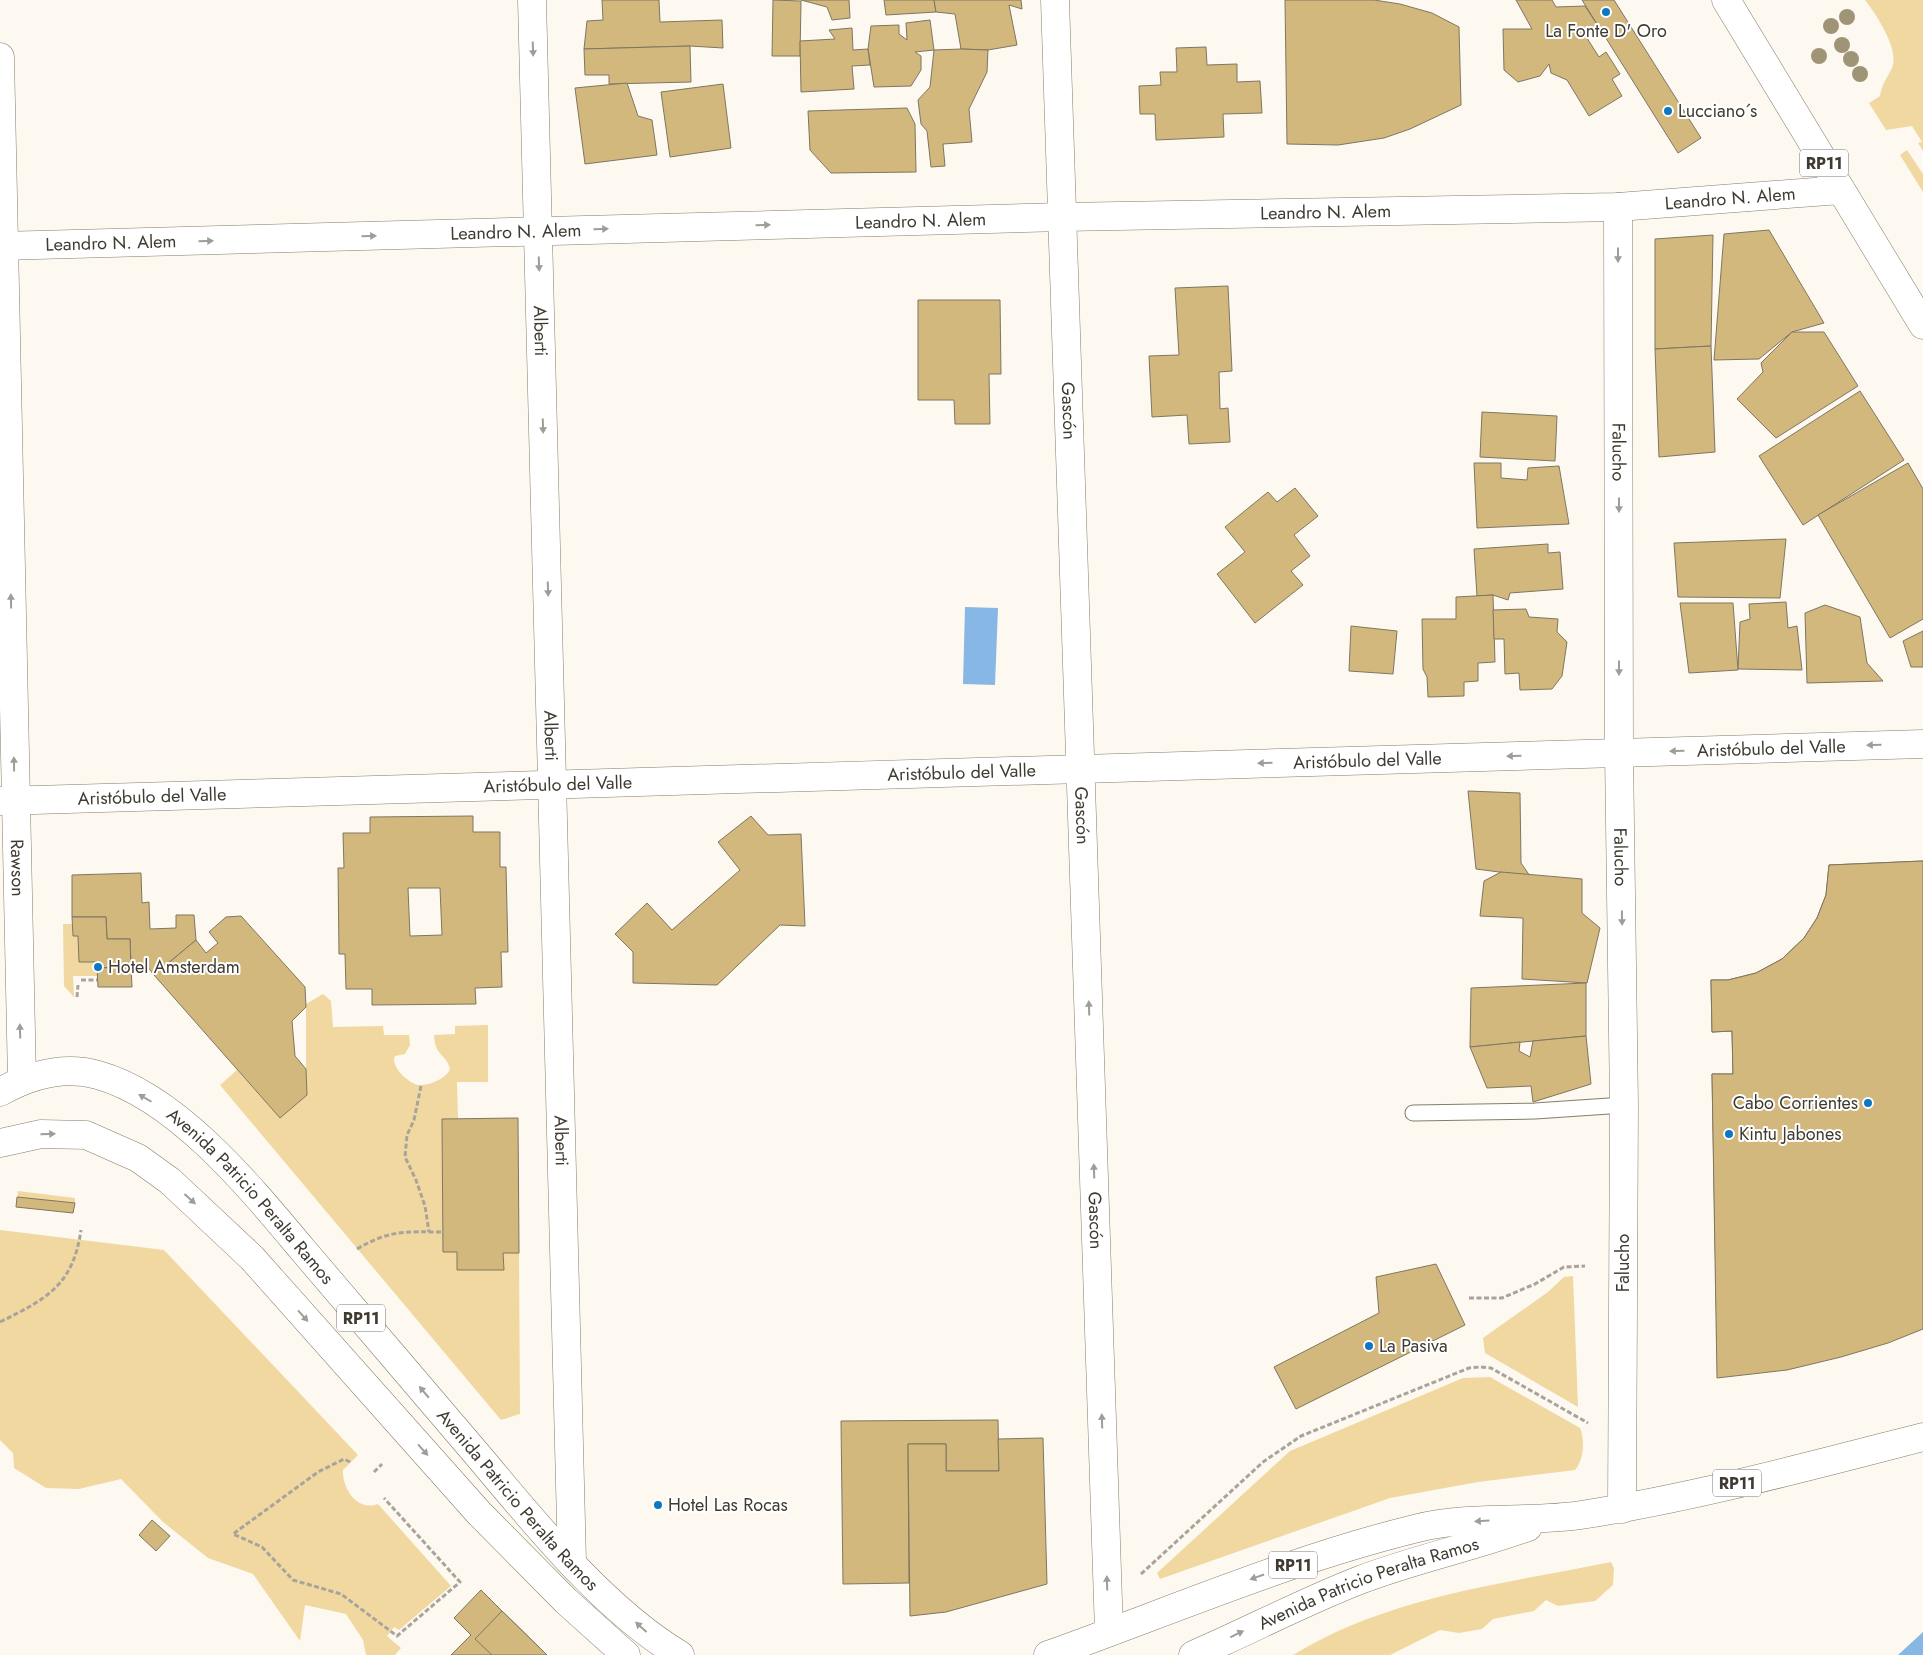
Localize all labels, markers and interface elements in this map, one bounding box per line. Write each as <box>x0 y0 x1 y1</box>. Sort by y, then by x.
marker: La Fonte D' Oro <box>1600 6 1612 18</box>
place label: La Fonte D' Oro <box>1545 18 1667 44</box>
one-way arrow <box>529 41 537 57</box>
place label: Lucciano´s <box>1678 98 1757 124</box>
marker: Lucciano´s <box>1662 105 1674 117</box>
road number: RP11 <box>1800 150 1848 177</box>
street label: Leandro N. Alem <box>1664 181 1797 216</box>
street label: Leandro N. Alem <box>1260 198 1391 226</box>
street label: Leandro N. Alem <box>855 206 987 236</box>
street label: Leandro N. Alem <box>450 217 582 247</box>
one-way arrow <box>756 221 772 229</box>
one-way arrow <box>593 225 609 233</box>
street label: Leandro N. Alem <box>45 228 177 258</box>
one-way arrow <box>361 232 377 240</box>
one-way arrow <box>198 236 214 244</box>
one-way arrow <box>1614 248 1622 264</box>
one-way arrow <box>535 256 543 272</box>
street label: Alberti <box>527 305 554 357</box>
street label: Gascón <box>1055 381 1083 440</box>
one-way arrow <box>540 418 548 434</box>
street label: Falucho <box>1605 423 1632 482</box>
one-way arrow <box>1615 498 1623 514</box>
one-way arrow <box>544 581 552 597</box>
one-way arrow <box>7 593 15 609</box>
one-way arrow <box>1615 660 1623 676</box>
street label: Alberti <box>537 710 564 761</box>
street label: Aristóbulo del Valle <box>1697 733 1846 764</box>
one-way arrow <box>1866 741 1882 749</box>
street label: Aristóbulo del Valle <box>1293 745 1442 776</box>
one-way arrow <box>1669 747 1685 755</box>
one-way arrow <box>1506 752 1522 760</box>
one-way arrow <box>10 756 18 772</box>
street label: Aristóbulo del Valle <box>887 757 1036 788</box>
one-way arrow <box>1256 760 1272 768</box>
street label: Aristóbulo del Valle <box>483 769 632 800</box>
street label: Aristóbulo del Valle <box>77 781 227 812</box>
street label: Gascón <box>1068 786 1096 845</box>
street label: Falucho <box>1607 827 1634 887</box>
street label: Rawson <box>4 839 31 897</box>
one-way arrow <box>1618 910 1626 926</box>
place label: Hotel Amsterdam <box>108 954 240 980</box>
marker: Hotel Amsterdam <box>92 961 104 973</box>
one-way arrow <box>1085 1000 1093 1016</box>
one-way arrow <box>16 1023 24 1039</box>
place label: Cabo Corrientes <box>1733 1090 1858 1116</box>
one-way arrow <box>138 1093 151 1102</box>
marker: Cabo Corrientes <box>1862 1097 1874 1109</box>
street label: Avenida Patricio Peralta Ramos <box>161 1102 340 1290</box>
street label: Alberti <box>548 1115 575 1166</box>
place label: Kintu Jabones <box>1739 1121 1842 1147</box>
marker: Kintu Jabones <box>1723 1128 1735 1140</box>
one-way arrow <box>40 1130 56 1138</box>
one-way arrow <box>1090 1163 1098 1179</box>
street label: Gascón <box>1081 1191 1109 1250</box>
one-way arrow <box>184 1194 197 1205</box>
street label: Falucho <box>1610 1234 1636 1292</box>
road number: RP11 <box>337 1305 385 1332</box>
one-way arrow <box>298 1309 309 1322</box>
place label: La Pasiva <box>1379 1333 1448 1359</box>
marker: La Pasiva <box>1363 1340 1375 1352</box>
one-way arrow <box>418 1386 429 1399</box>
street label: Avenida Patricio Peralta Ramos <box>431 1403 604 1597</box>
one-way arrow <box>1098 1413 1106 1429</box>
one-way arrow <box>417 1444 429 1456</box>
road number: RP11 <box>1713 1470 1761 1496</box>
place label: Hotel Las Rocas <box>668 1492 788 1518</box>
marker: Hotel Las Rocas <box>652 1499 664 1511</box>
one-way arrow <box>1474 1517 1490 1525</box>
street label: Avenida Patricio Peralta Ramos <box>1254 1531 1482 1636</box>
road number: RP11 <box>1269 1552 1317 1578</box>
one-way arrow <box>1249 1573 1264 1581</box>
one-way arrow <box>1103 1575 1111 1591</box>
one-way arrow <box>635 1621 647 1633</box>
one-way arrow <box>1230 1630 1244 1638</box>

